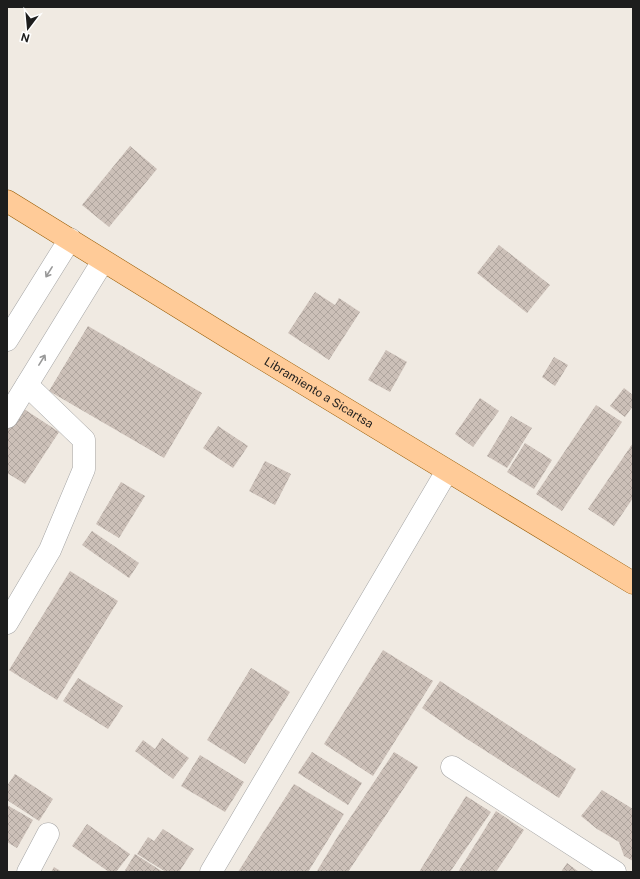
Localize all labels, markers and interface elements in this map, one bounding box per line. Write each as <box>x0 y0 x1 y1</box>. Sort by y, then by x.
north arrow <box>8 8 48 48</box>
text: N <box>19 31 31 45</box>
one-way arrow <box>45 267 54 278</box>
one-way arrow <box>39 354 47 366</box>
street label: Libramiento a Sicartsa <box>262 354 376 431</box>

